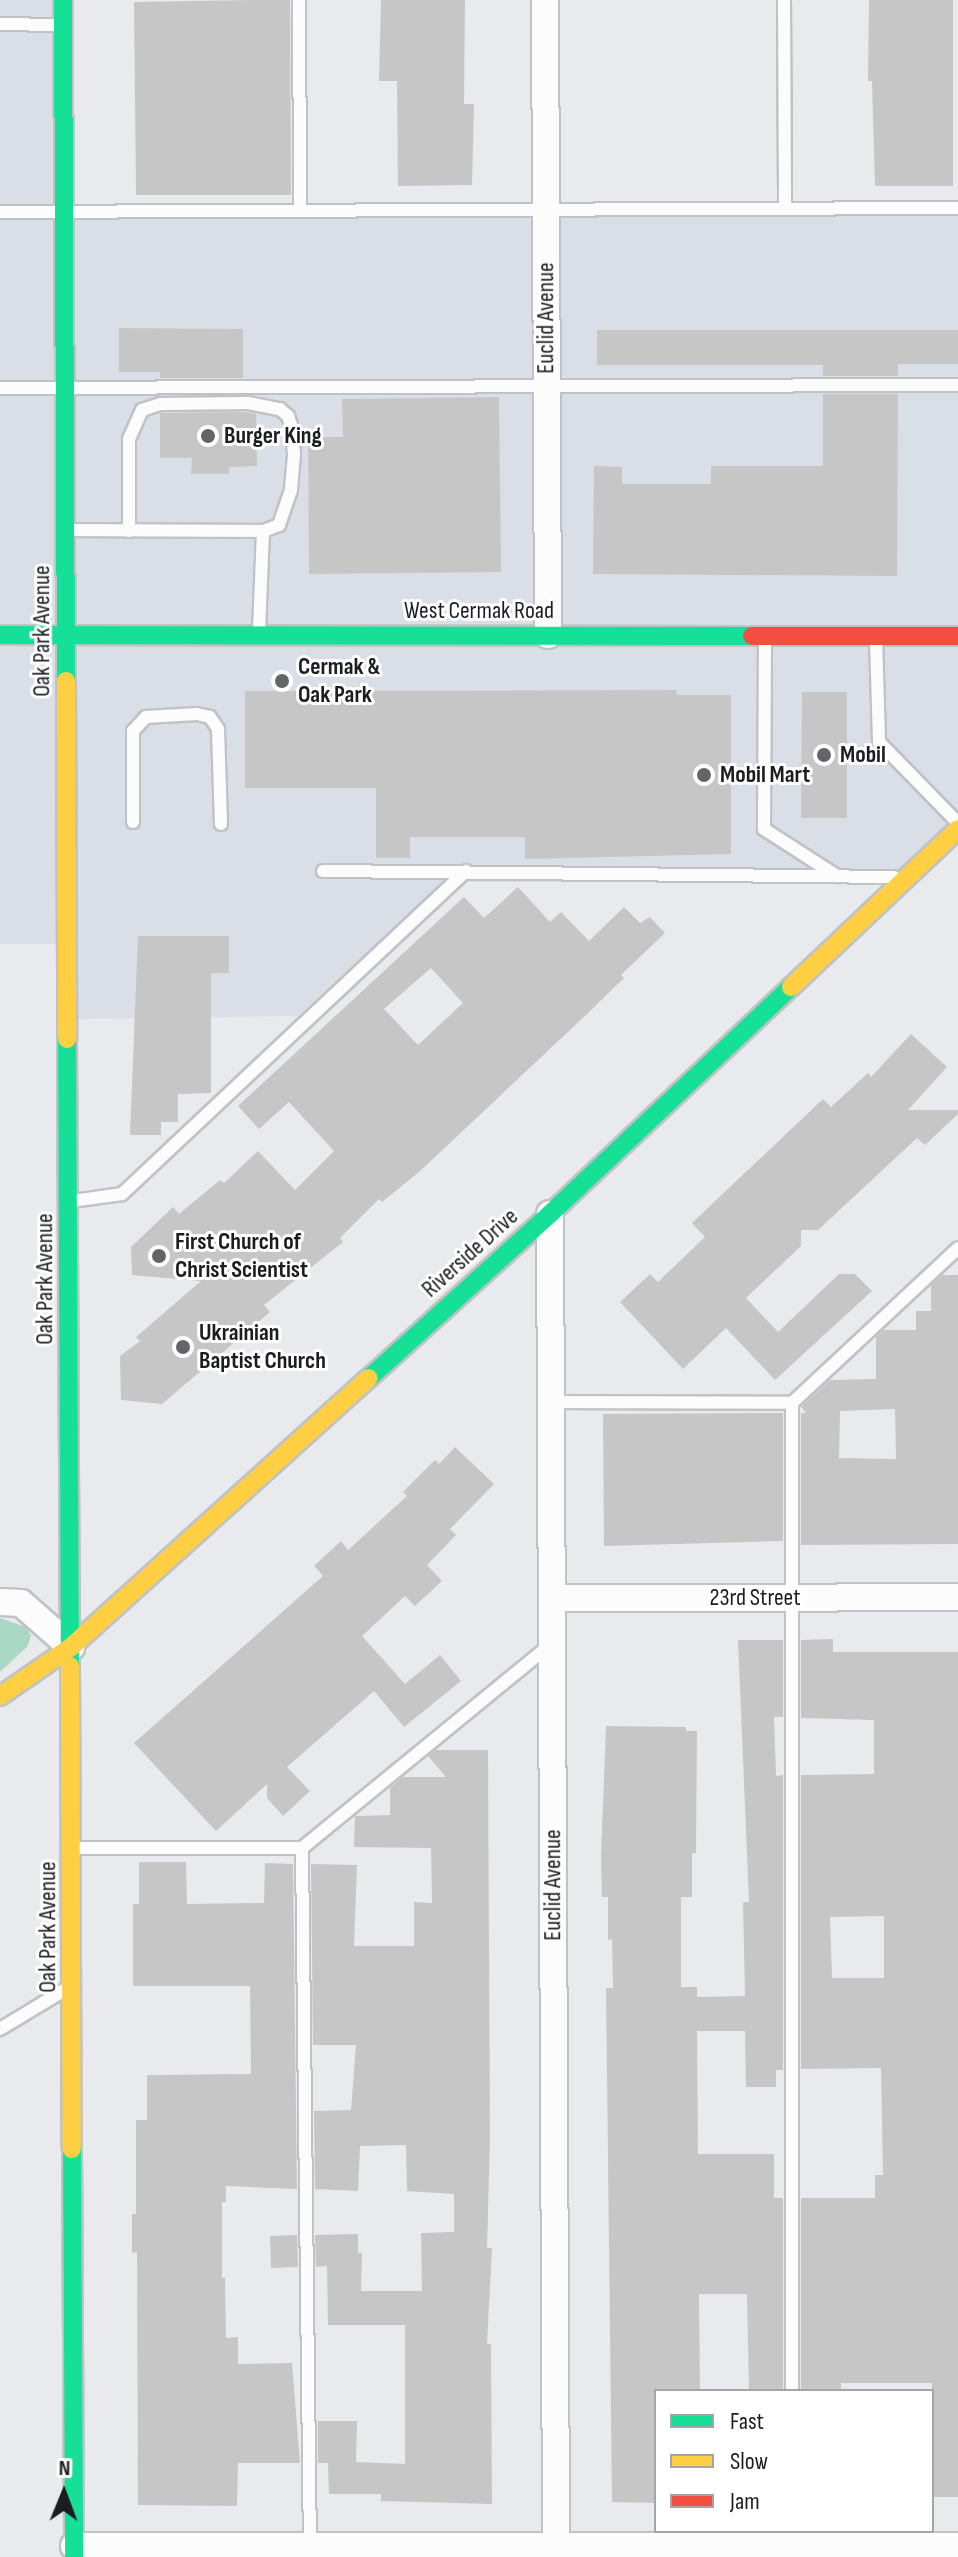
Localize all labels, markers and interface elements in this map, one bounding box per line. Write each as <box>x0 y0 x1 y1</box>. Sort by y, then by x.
street label: Euclid Avenue <box>532 262 560 374</box>
place label: Burger King <box>224 422 322 450</box>
marker: Burger King <box>199 427 217 445</box>
street label: Oak Park Avenue <box>28 565 56 697</box>
street label: West Cermak Road <box>404 597 554 625</box>
place label: Cermak & Oak Park <box>298 653 380 709</box>
marker: Cermak & Oak Park <box>273 672 291 690</box>
place label: Mobil <box>840 741 886 769</box>
marker: Mobil <box>815 746 833 764</box>
place label: Mobil Mart <box>720 761 810 789</box>
marker: Mobil Mart <box>695 766 713 784</box>
street label: Riverside Drive <box>416 1202 524 1304</box>
street label: Oak Park Avenue <box>31 1213 59 1345</box>
place label: First Church of Christ Scientist <box>175 1228 308 1284</box>
marker: First Church of Christ Scientist <box>150 1247 168 1265</box>
place label: Ukrainian Baptist Church <box>199 1319 326 1375</box>
marker: Ukrainian Baptist Church <box>174 1338 192 1356</box>
street label: 23rd Street <box>710 1584 800 1612</box>
street label: Euclid Avenue <box>539 1829 567 1941</box>
street label: Oak Park Avenue <box>34 1861 62 1993</box>
legend <box>654 2389 934 2533</box>
text: Fast <box>730 2407 764 2436</box>
text: Slow <box>730 2447 768 2476</box>
north arrow <box>24 2453 104 2533</box>
text: N <box>58 2455 71 2482</box>
text: Jam <box>730 2487 760 2516</box>

